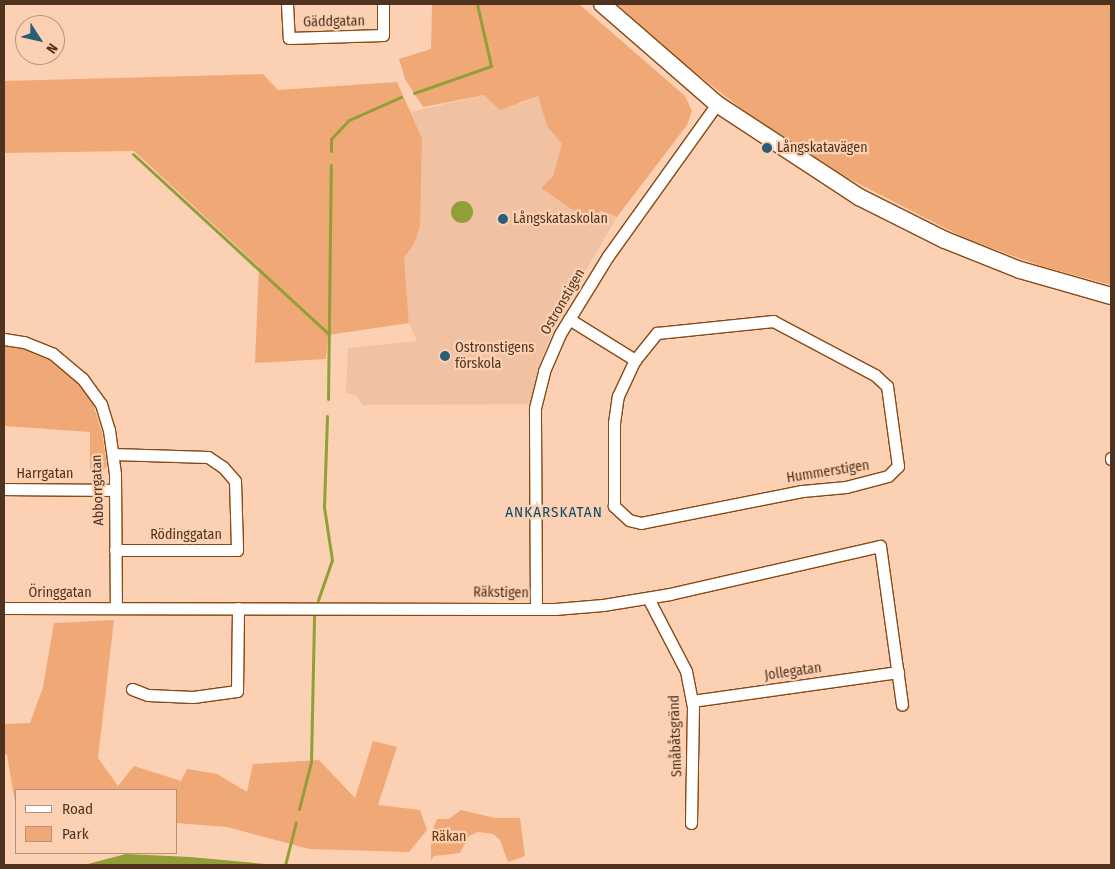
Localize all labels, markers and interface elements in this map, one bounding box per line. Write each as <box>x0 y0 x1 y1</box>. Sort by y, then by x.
street label: Gäddgatan <box>303 13 365 31</box>
north arrow <box>15 15 65 65</box>
text: N <box>43 40 61 57</box>
place label: Långskatavägen <box>777 140 868 156</box>
marker: Långskatavägen <box>761 142 773 154</box>
place label: Långskataskolan <box>513 211 608 227</box>
marker: Långskataskolan <box>497 213 509 225</box>
street label: Ostronstigen <box>537 266 589 338</box>
place label: Ostronstigens förskola <box>455 340 534 372</box>
marker: Ostronstigens förskola <box>439 350 451 362</box>
street label: Abborrgatan <box>88 454 108 526</box>
street label: Hummerstigen <box>785 457 871 487</box>
street label: Harrgatan <box>17 466 73 482</box>
district label: ANKARSKATAN <box>504 504 604 522</box>
street label: Rödinggatan <box>150 527 222 543</box>
street label: Räkstigen <box>473 584 529 602</box>
street label: Öringgatan <box>28 585 92 601</box>
street label: Jollegatan <box>763 660 823 684</box>
street label: Småbåtsgränd <box>666 695 686 777</box>
legend <box>15 789 178 854</box>
text: Road <box>62 800 93 818</box>
text: Park <box>62 825 89 843</box>
park label: Räkan <box>432 829 466 845</box>

